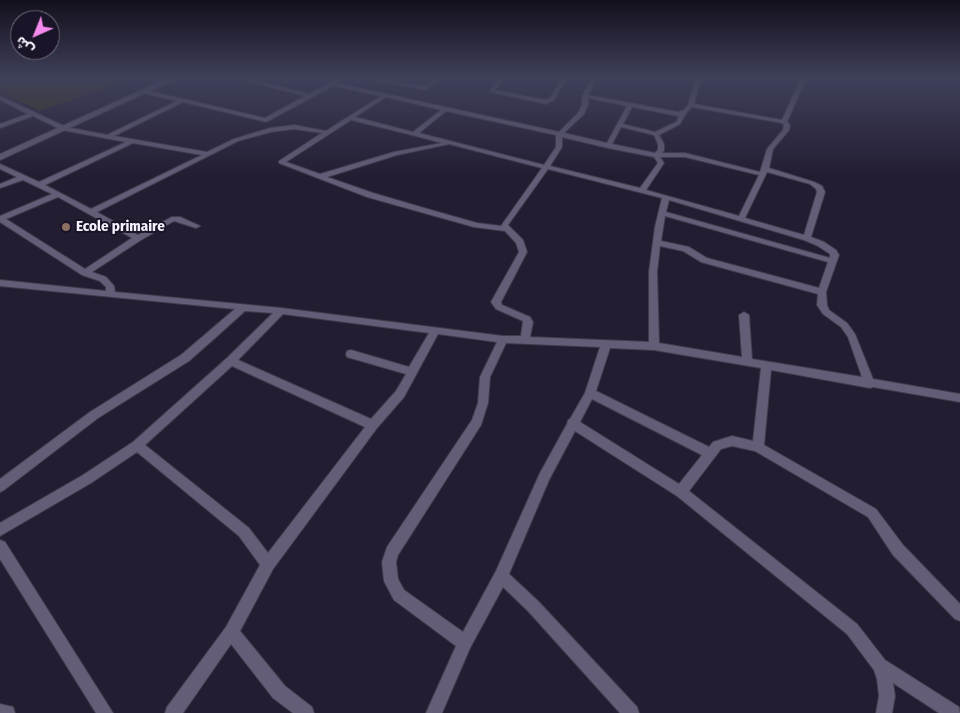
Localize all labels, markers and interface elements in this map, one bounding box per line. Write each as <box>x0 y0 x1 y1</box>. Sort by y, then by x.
north arrow <box>10 10 60 60</box>
text: ش <box>12 33 38 58</box>
place label: Ecole primaire <box>76 218 165 236</box>
marker: Ecole primaire <box>60 221 72 233</box>

